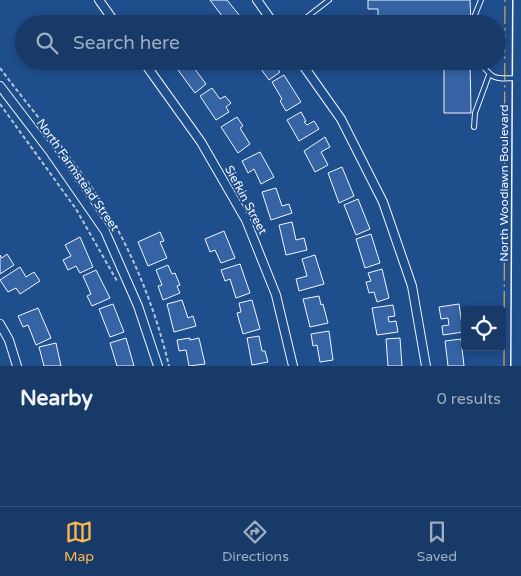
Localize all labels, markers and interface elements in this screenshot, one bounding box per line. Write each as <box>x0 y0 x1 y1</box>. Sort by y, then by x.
search box <box>15 15 506 70</box>
icon: search <box>33 29 61 57</box>
text: Search here <box>73 32 180 54</box>
street label: North Woodlawn Boulevard <box>497 104 511 262</box>
street label: North Farmstead Street <box>34 116 122 234</box>
street label: Siefkin Street <box>222 163 270 237</box>
map controls <box>461 306 506 351</box>
button: locate <box>461 306 506 351</box>
text: Nearby <box>20 386 93 411</box>
text: 0 results <box>437 389 501 409</box>
tab: Map <box>64 518 94 565</box>
tab: Directions <box>222 518 289 565</box>
tab: Saved <box>417 518 457 565</box>

